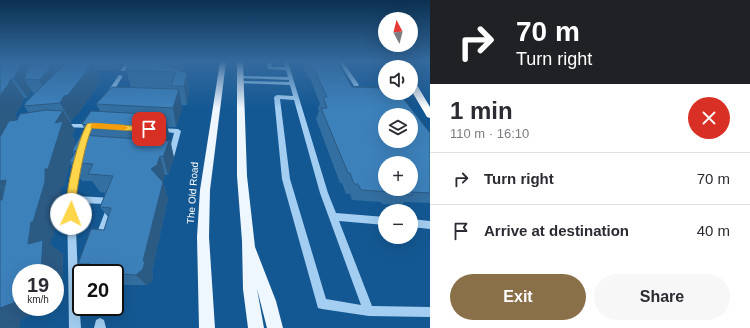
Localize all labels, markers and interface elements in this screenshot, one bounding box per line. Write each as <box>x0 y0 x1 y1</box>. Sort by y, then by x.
north arrow <box>378 12 418 52</box>
map controls <box>378 12 418 244</box>
icon: right <box>450 16 502 68</box>
text: 70 m <box>516 16 580 47</box>
text: Turn right <box>516 49 592 69</box>
button: sound <box>378 60 418 100</box>
text: 1 min <box>450 97 513 124</box>
button: close <box>688 97 730 139</box>
button: layers <box>378 108 418 148</box>
pin <box>132 112 166 146</box>
icon: arrive <box>138 118 160 140</box>
text: 110 m · 16:10 <box>450 126 529 141</box>
button: + <box>378 156 418 196</box>
street label: The Old Road <box>185 162 200 224</box>
icon: right <box>450 168 472 190</box>
text: Turn right <box>484 170 554 187</box>
text: 70 m <box>697 170 730 187</box>
position arrow <box>50 193 92 235</box>
button: − <box>378 204 418 244</box>
icon: arrive <box>450 220 472 242</box>
text: Arrive at destination <box>484 222 629 239</box>
text: 40 m <box>697 222 730 239</box>
speed limit sign: 20 <box>72 264 124 316</box>
text: 19 <box>27 274 49 296</box>
button: Exit <box>450 274 586 320</box>
button: Share <box>594 274 730 320</box>
text: km/h <box>27 294 49 305</box>

